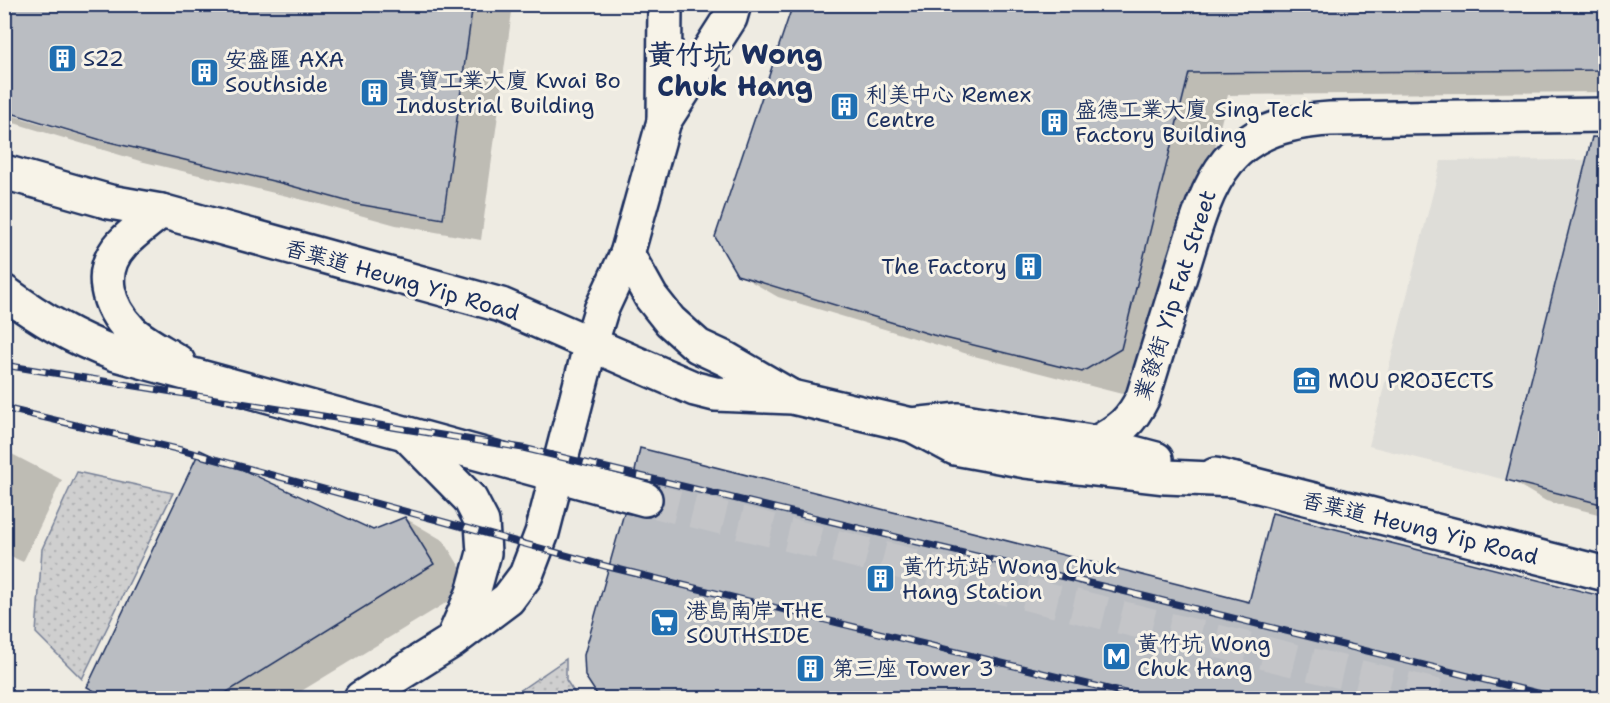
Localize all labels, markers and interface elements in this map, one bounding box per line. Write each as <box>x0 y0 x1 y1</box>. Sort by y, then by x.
district label: 黃竹坑 Wong Chuk Hang <box>647 35 823 105</box>
building icon: S22 <box>46 42 78 74</box>
place label: S22 <box>83 44 124 73</box>
place label: 安盛匯 AXA Southside <box>225 45 344 99</box>
building icon: 安盛匯 AXA Southside <box>188 56 220 88</box>
place label: 貴寶工業大廈 Kwai Bo Industrial Building <box>396 66 621 120</box>
building icon: 貴寶工業大廈 Kwai Bo Industrial Building <box>359 77 391 109</box>
place label: 利美中心 Remex Centre <box>866 80 1031 134</box>
building icon: 利美中心 Remex Centre <box>829 91 861 123</box>
place label: 盛德工業大廈 Sing Teck Factory Building <box>1075 95 1313 149</box>
building icon: 盛德工業大廈 Sing Teck Factory Building <box>1038 106 1070 138</box>
street label: 業發街 Yip Fat Street <box>1127 186 1223 404</box>
street label: 香葉道 Heung Yip Road <box>281 233 523 327</box>
building icon: The Factory <box>1012 250 1044 282</box>
place label: The Factory <box>881 252 1007 281</box>
museum icon: MOU PROJECTS <box>1291 364 1323 396</box>
place label: MOU PROJECTS <box>1328 366 1494 395</box>
street label: 香葉道 Heung Yip Road <box>1299 485 1541 571</box>
place label: 黃竹坑站 Wong Chuk Hang Station <box>902 552 1117 606</box>
building icon: 黃竹坑站 Wong Chuk Hang Station <box>865 563 897 595</box>
place label: 港島南岸 THE SOUTHSIDE <box>686 596 824 650</box>
supermarket icon: 港島南岸 THE SOUTHSIDE <box>649 607 681 639</box>
place label: 黃竹坑 Wong Chuk Hang <box>1137 629 1271 683</box>
metro station icon: 黃竹坑 Wong Chuk Hang <box>1100 640 1132 672</box>
building icon: 第三座 Tower 3 <box>795 652 827 684</box>
place label: 第三座 Tower 3 <box>832 654 994 683</box>

